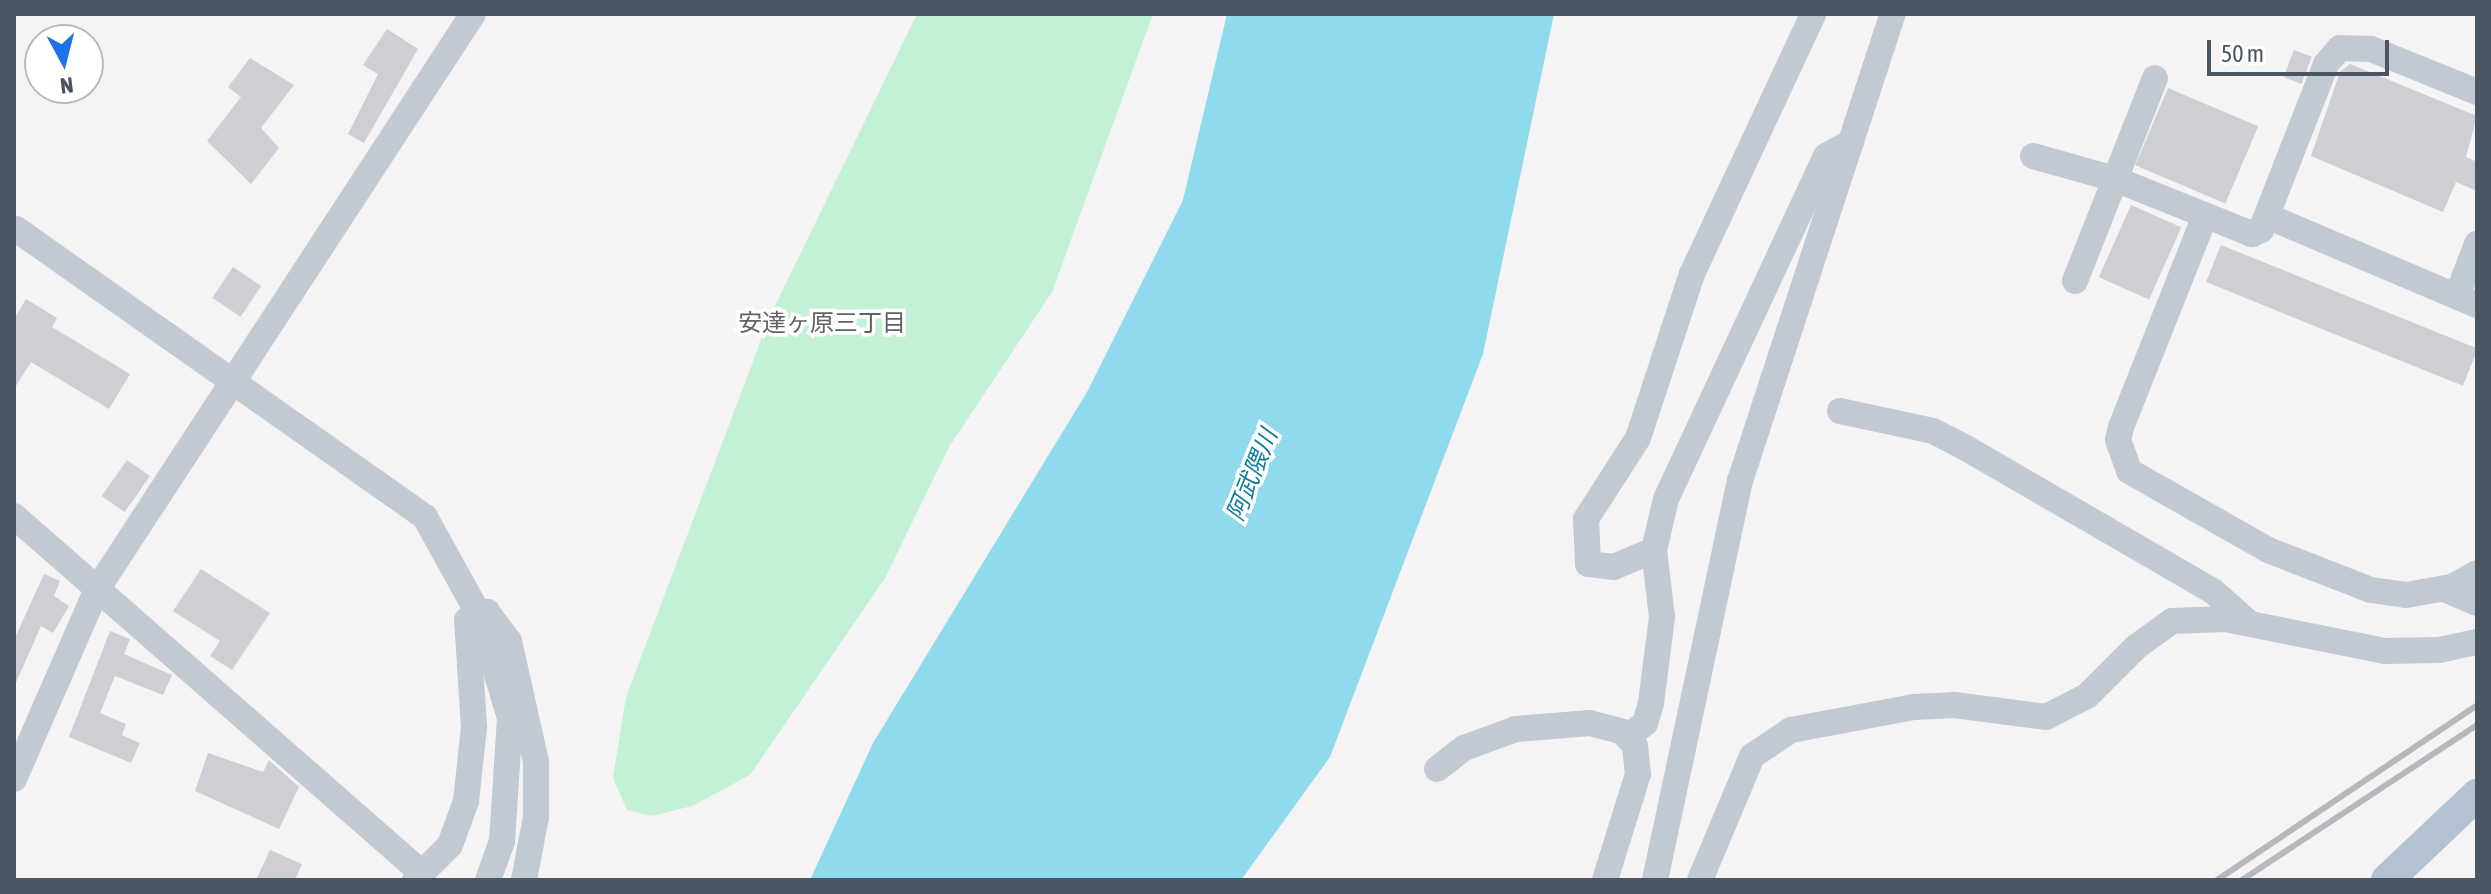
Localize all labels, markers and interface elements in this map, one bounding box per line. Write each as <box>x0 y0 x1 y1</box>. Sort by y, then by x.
north arrow <box>24 24 104 104</box>
scale bar <box>2211 24 2393 74</box>
text: 50 m <box>2221 40 2264 67</box>
text: N <box>59 72 75 100</box>
district label: 安達ヶ原三丁目 <box>738 309 906 337</box>
water label: 阿武隈川 <box>1221 425 1283 525</box>

